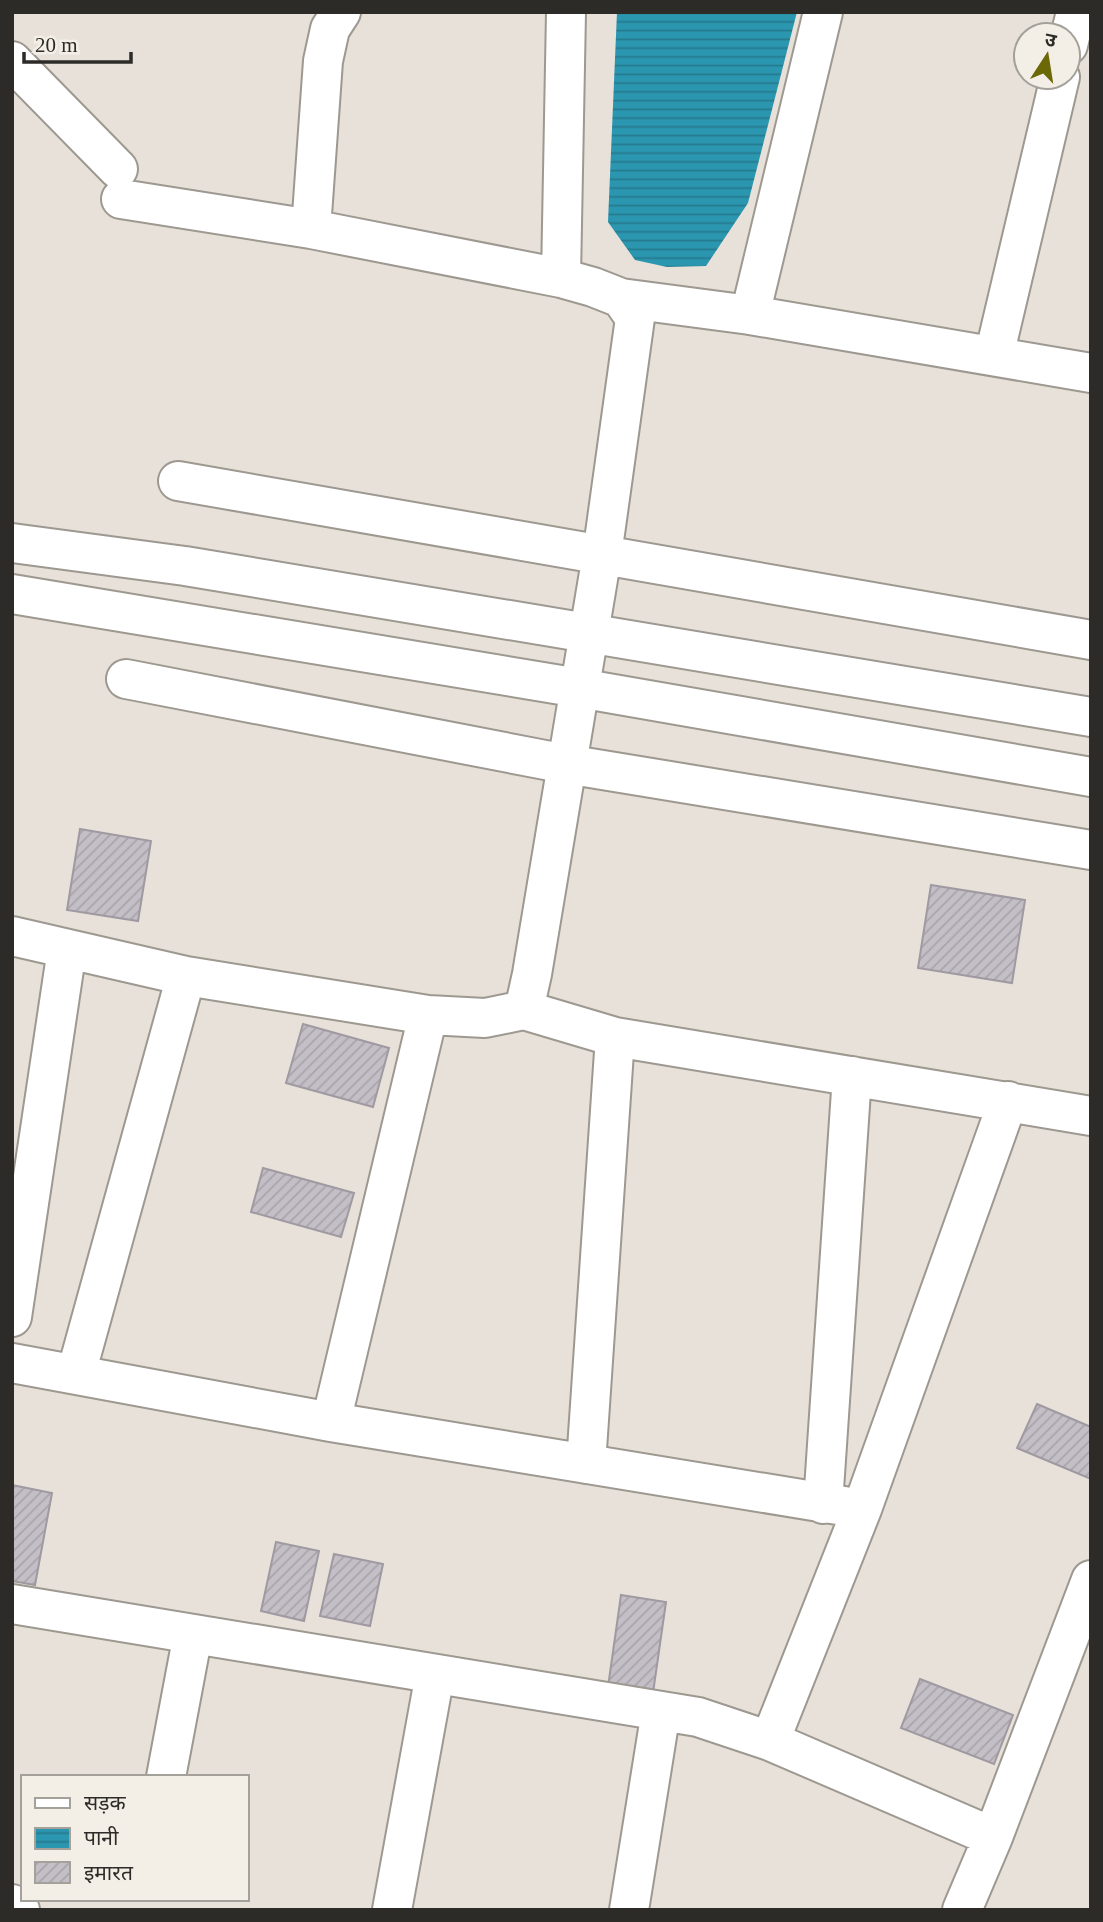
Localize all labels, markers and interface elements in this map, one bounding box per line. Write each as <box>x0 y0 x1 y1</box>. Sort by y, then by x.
scale bar <box>24 21 131 65</box>
north arrow <box>1012 21 1082 91</box>
text: उ <box>1043 28 1059 51</box>
text: 20 m <box>35 33 78 57</box>
legend <box>21 1775 248 1901</box>
text: सड़क <box>84 1791 126 1815</box>
text: पानी <box>84 1826 119 1850</box>
text: इमारत <box>84 1861 134 1885</box>

